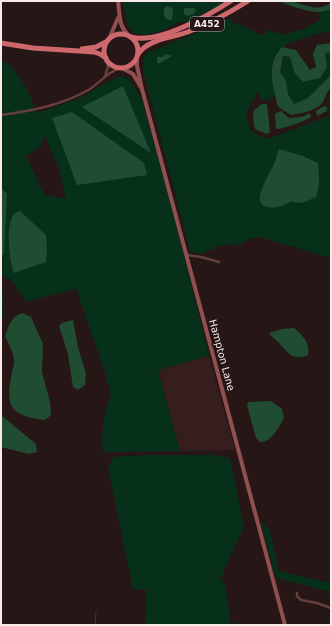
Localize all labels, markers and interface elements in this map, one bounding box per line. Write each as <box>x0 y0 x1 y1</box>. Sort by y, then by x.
road number: A452 <box>190 17 224 31</box>
street label: Hampton Lane <box>207 318 237 392</box>

